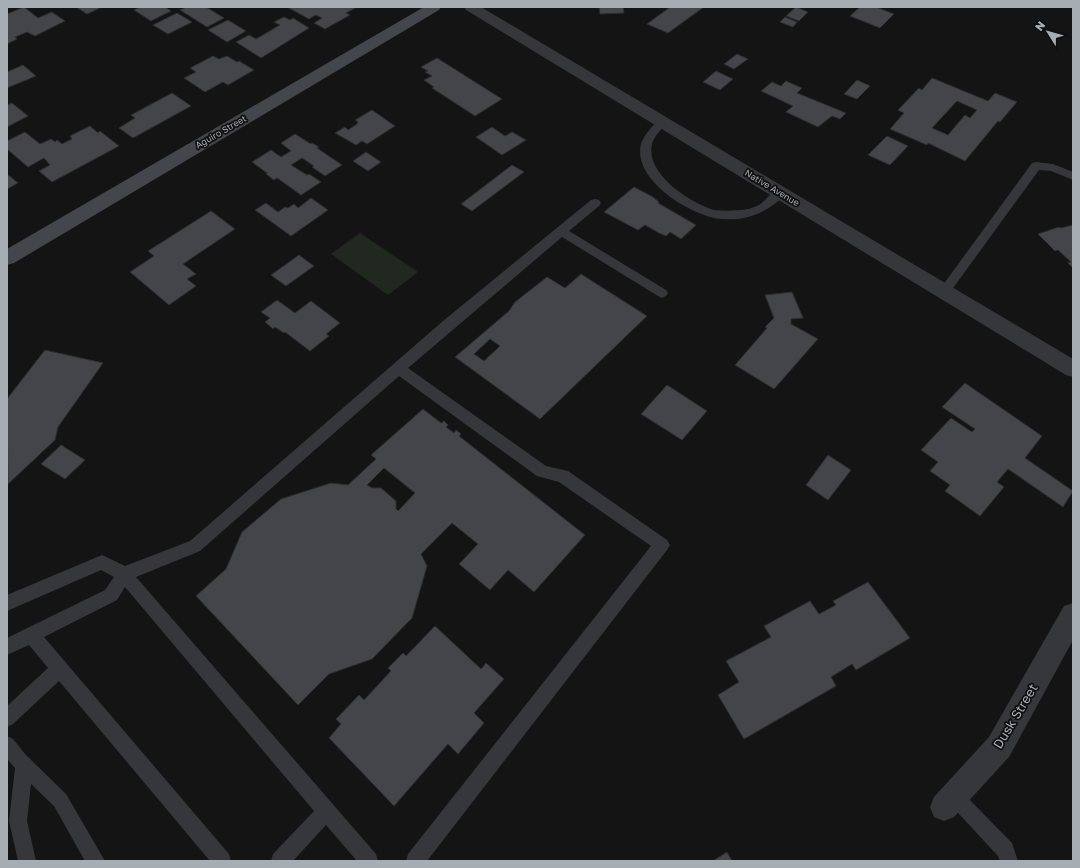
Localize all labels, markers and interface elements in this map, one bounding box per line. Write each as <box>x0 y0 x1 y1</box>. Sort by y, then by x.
north arrow <box>1028 12 1068 52</box>
text: N <box>1032 18 1047 33</box>
street label: Aguiro Street <box>193 112 249 151</box>
street label: Native Avenue <box>743 167 802 208</box>
street label: Dusk Street <box>989 681 1041 751</box>

